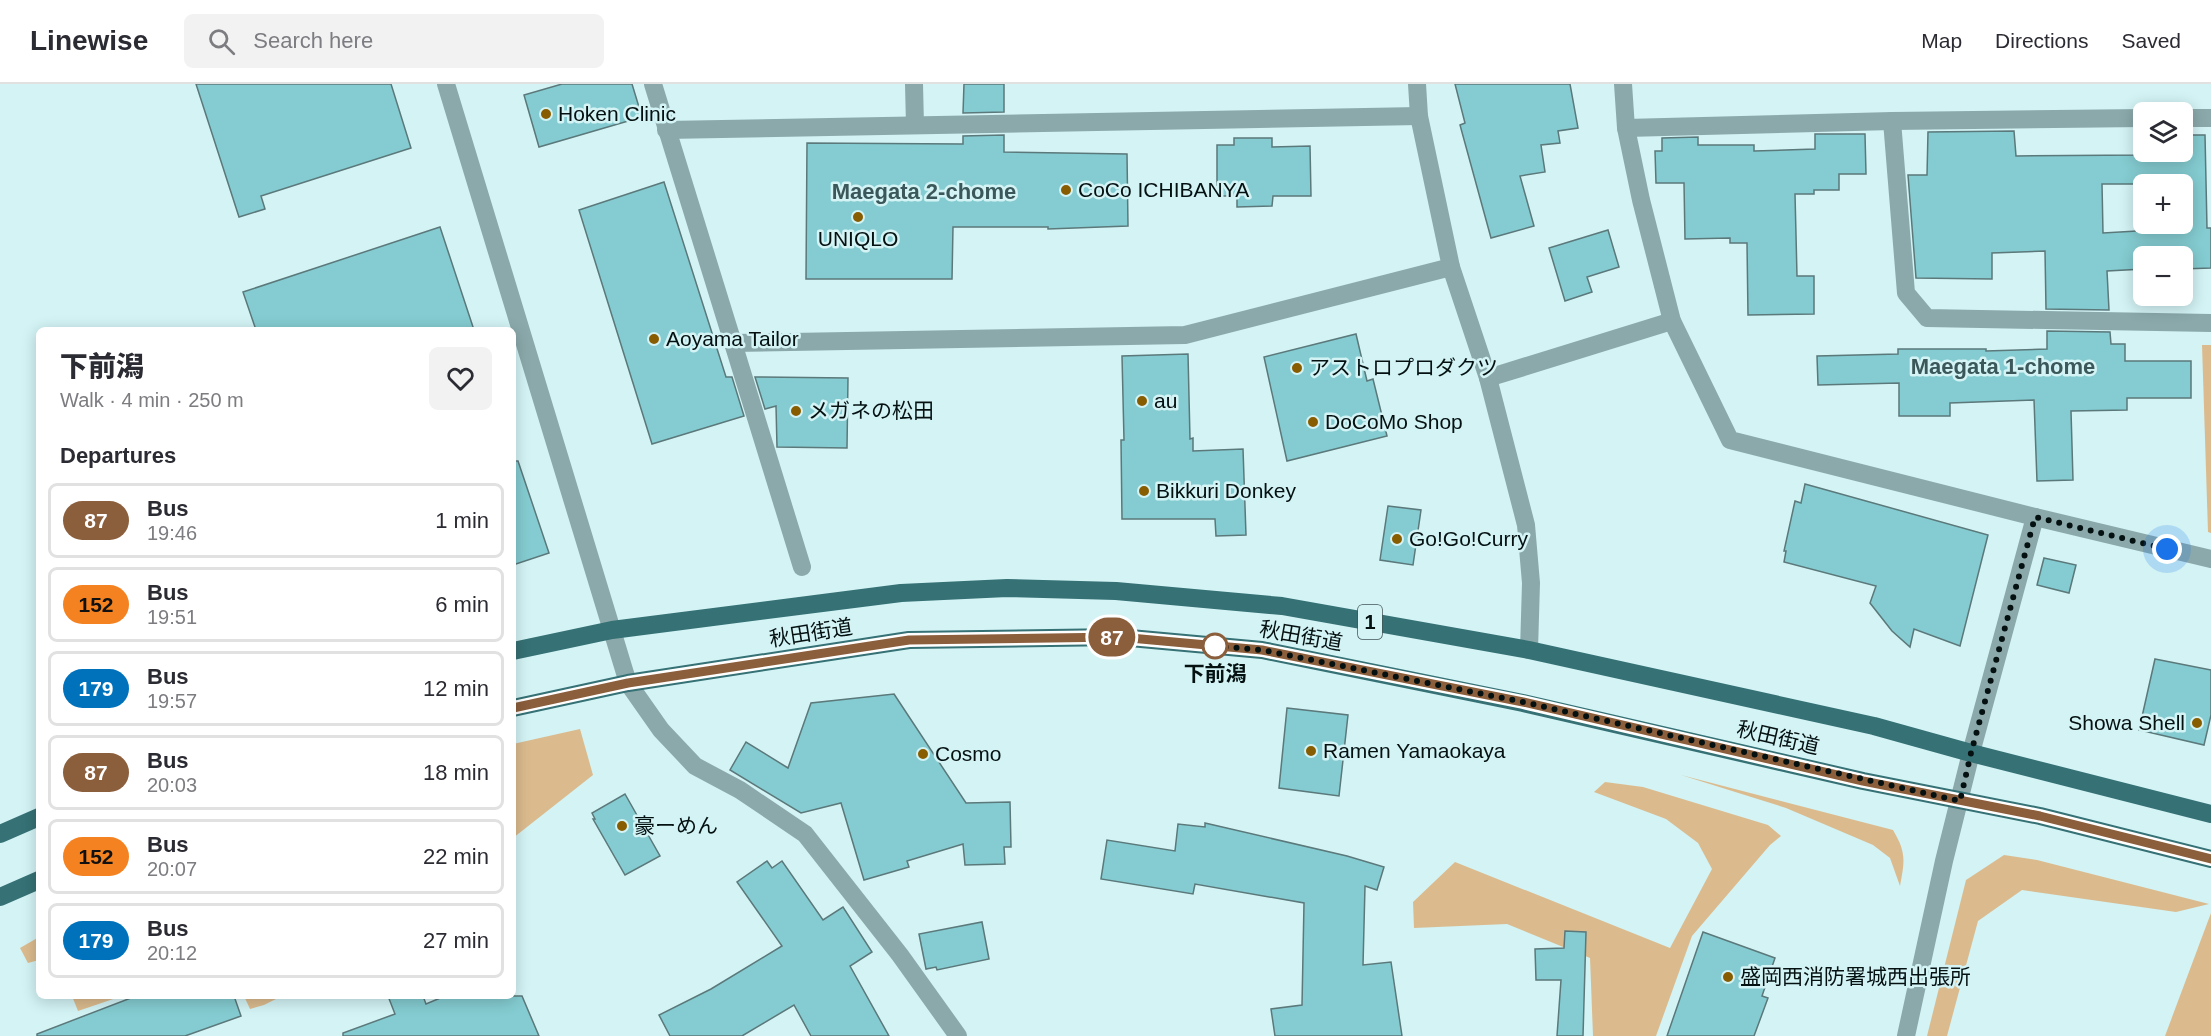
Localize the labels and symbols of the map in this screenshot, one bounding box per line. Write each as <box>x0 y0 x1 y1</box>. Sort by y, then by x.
place label: Hoken Clinic <box>558 102 676 125</box>
marker: Hoken Clinic <box>539 107 553 121</box>
place label: CoCo ICHIBANYA <box>1078 178 1249 201</box>
district label: Maegata 2-chome <box>832 179 1016 204</box>
marker: CoCo ICHIBANYA <box>1059 183 1073 197</box>
marker: UNIQLO <box>851 210 865 224</box>
place label: UNIQLO <box>818 227 898 250</box>
place label: Aoyama Tailor <box>666 327 799 350</box>
marker: Aoyama Tailor <box>647 332 661 346</box>
district label: Maegata 1-chome <box>1911 354 2095 379</box>
place label: アストロプロダクツ <box>1309 356 1498 379</box>
marker: アストロプロダクツ <box>1290 361 1304 375</box>
place label: au <box>1154 389 1177 412</box>
marker: au <box>1135 394 1149 408</box>
place label: メガネの松田 <box>808 399 934 422</box>
marker: メガネの松田 <box>789 404 803 418</box>
place label: DoCoMo Shop <box>1325 410 1463 433</box>
marker: DoCoMo Shop <box>1306 415 1320 429</box>
place label: Bikkuri Donkey <box>1156 479 1297 502</box>
marker: Bikkuri Donkey <box>1137 484 1151 498</box>
place label: Go!Go!Curry <box>1409 527 1529 550</box>
marker: Go!Go!Curry <box>1390 532 1404 546</box>
your location <box>2152 534 2182 564</box>
road number: 1 <box>1358 605 1382 639</box>
street label: 秋田街道 <box>768 615 854 650</box>
street label: 秋田街道 <box>1258 617 1344 654</box>
line badge: 87 <box>1085 618 1139 656</box>
marker: 下前潟 <box>1202 633 1228 659</box>
place label: 下前潟 <box>1184 662 1247 685</box>
place label: Showa Shell <box>2068 711 2185 734</box>
marker: Showa Shell <box>2190 716 2204 730</box>
street label: 秋田街道 <box>1735 717 1822 758</box>
place label: Ramen Yamaokaya <box>1323 739 1506 762</box>
place label: Cosmo <box>935 742 1002 765</box>
marker: Ramen Yamaokaya <box>1304 744 1318 758</box>
marker: Cosmo <box>916 747 930 761</box>
place label: 豪ーめん <box>634 814 718 837</box>
marker: 豪ーめん <box>615 819 629 833</box>
place label: 盛岡西消防署城西出張所 <box>1740 965 1971 988</box>
marker: 盛岡西消防署城西出張所 <box>1721 970 1735 984</box>

